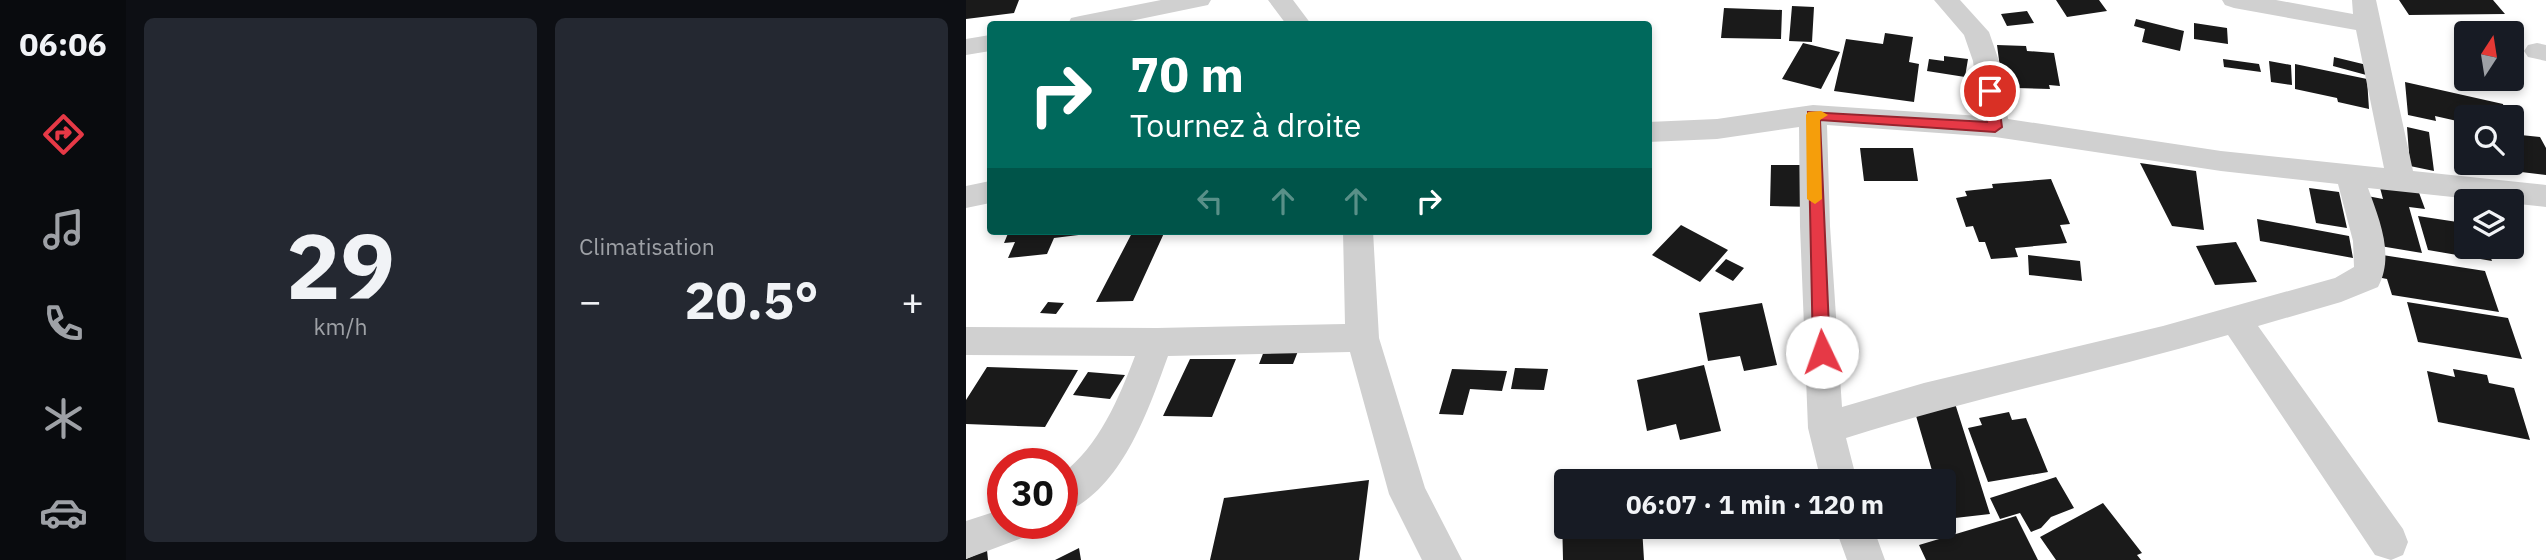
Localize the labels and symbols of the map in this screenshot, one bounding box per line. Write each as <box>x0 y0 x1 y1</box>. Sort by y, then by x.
north arrow <box>2454 21 2524 91</box>
pin <box>1960 61 2020 121</box>
position arrow <box>1785 315 1859 389</box>
speed limit sign: 30 <box>987 448 1078 539</box>

